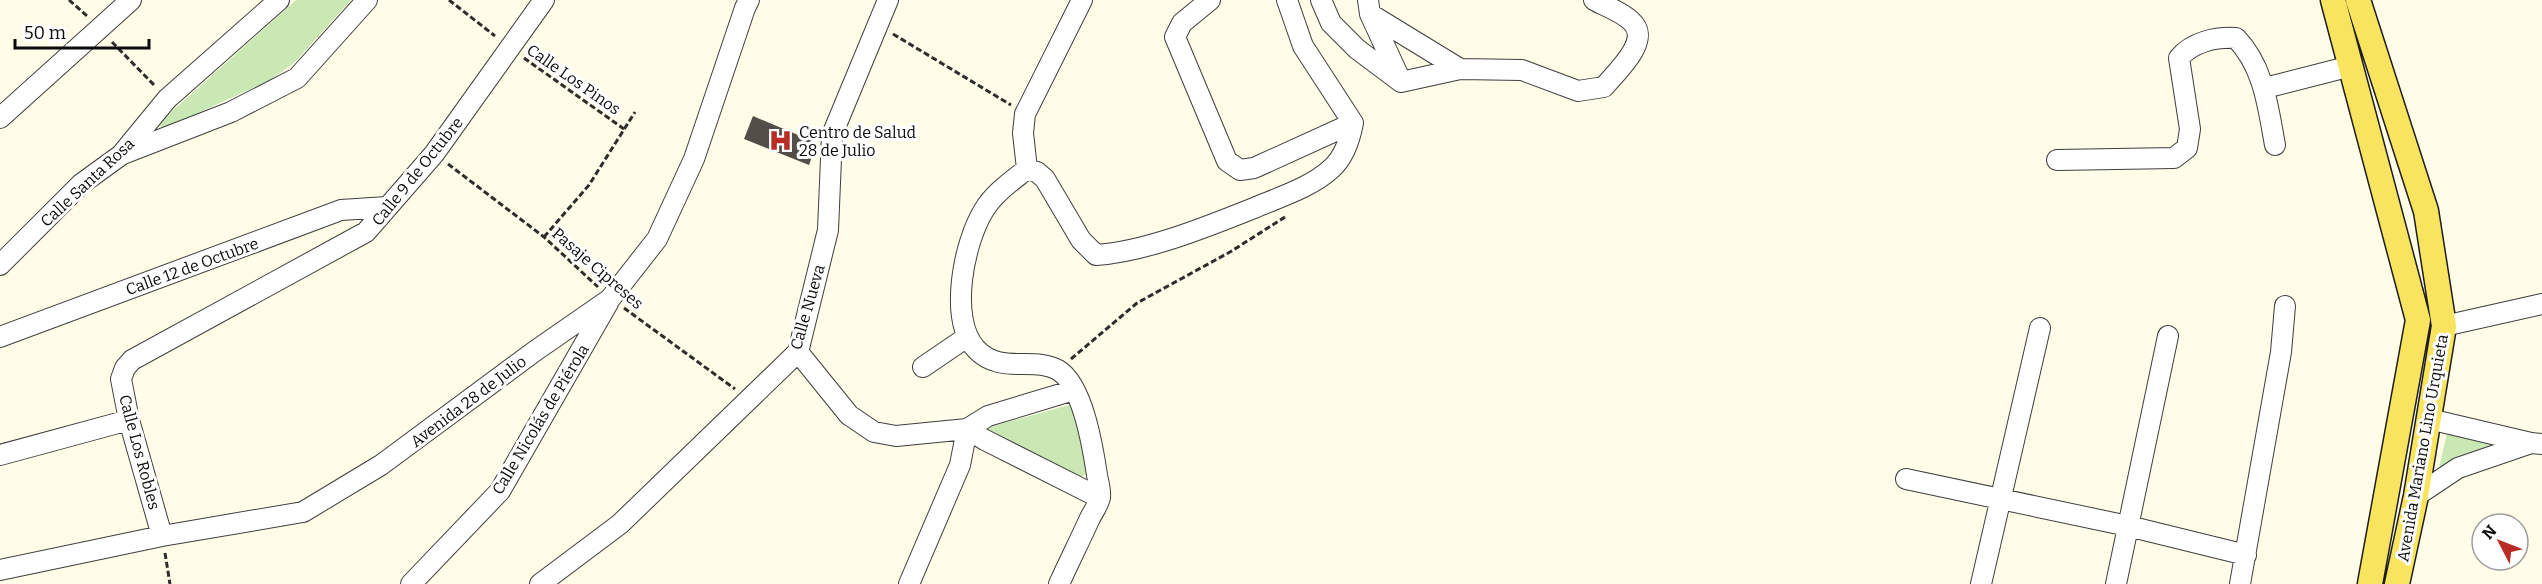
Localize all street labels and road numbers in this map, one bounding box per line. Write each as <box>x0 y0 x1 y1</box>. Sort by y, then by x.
street label: Calle Los Pinos <box>523 40 624 119</box>
street label: Calle 9 de Octubre <box>368 113 467 229</box>
street label: Calle Santa Rosa <box>36 134 138 231</box>
street label: Pasaje Cipreses <box>548 224 647 313</box>
street label: Calle 12 de Octubre <box>123 234 261 299</box>
street label: Calle Nueva <box>786 262 829 352</box>
street label: Avenida Mariano Lino Urquieta <box>2393 333 2452 563</box>
street label: Calle Nicolás de Piérola <box>488 340 593 498</box>
street label: Avenida 28 de Julio <box>407 352 530 451</box>
street label: Calle Los Robles <box>115 393 164 512</box>

